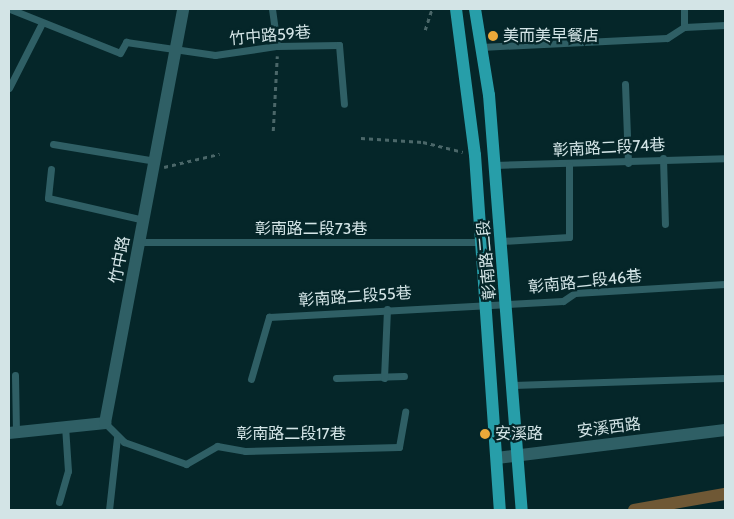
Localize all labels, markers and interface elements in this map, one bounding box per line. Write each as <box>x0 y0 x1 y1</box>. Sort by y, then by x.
street label: 竹中路59巷 <box>228 23 312 49</box>
place label: 美而美早餐店 <box>503 26 599 46</box>
marker: 美而美早餐店 <box>487 30 499 42</box>
street label: 彰南路二段74巷 <box>552 135 666 161</box>
street label: 彰南路二段73巷 <box>255 219 367 239</box>
street label: 彰南路二段 <box>474 219 500 301</box>
street label: 竹中路 <box>106 235 134 285</box>
street label: 彰南路二段46巷 <box>527 266 643 298</box>
street label: 彰南路二段55巷 <box>298 283 412 311</box>
street label: 安溪西路 <box>576 415 642 441</box>
street label: 彰南路二段17巷 <box>236 424 346 444</box>
place label: 安溪路 <box>495 424 543 444</box>
marker: 安溪路 <box>479 428 491 440</box>

